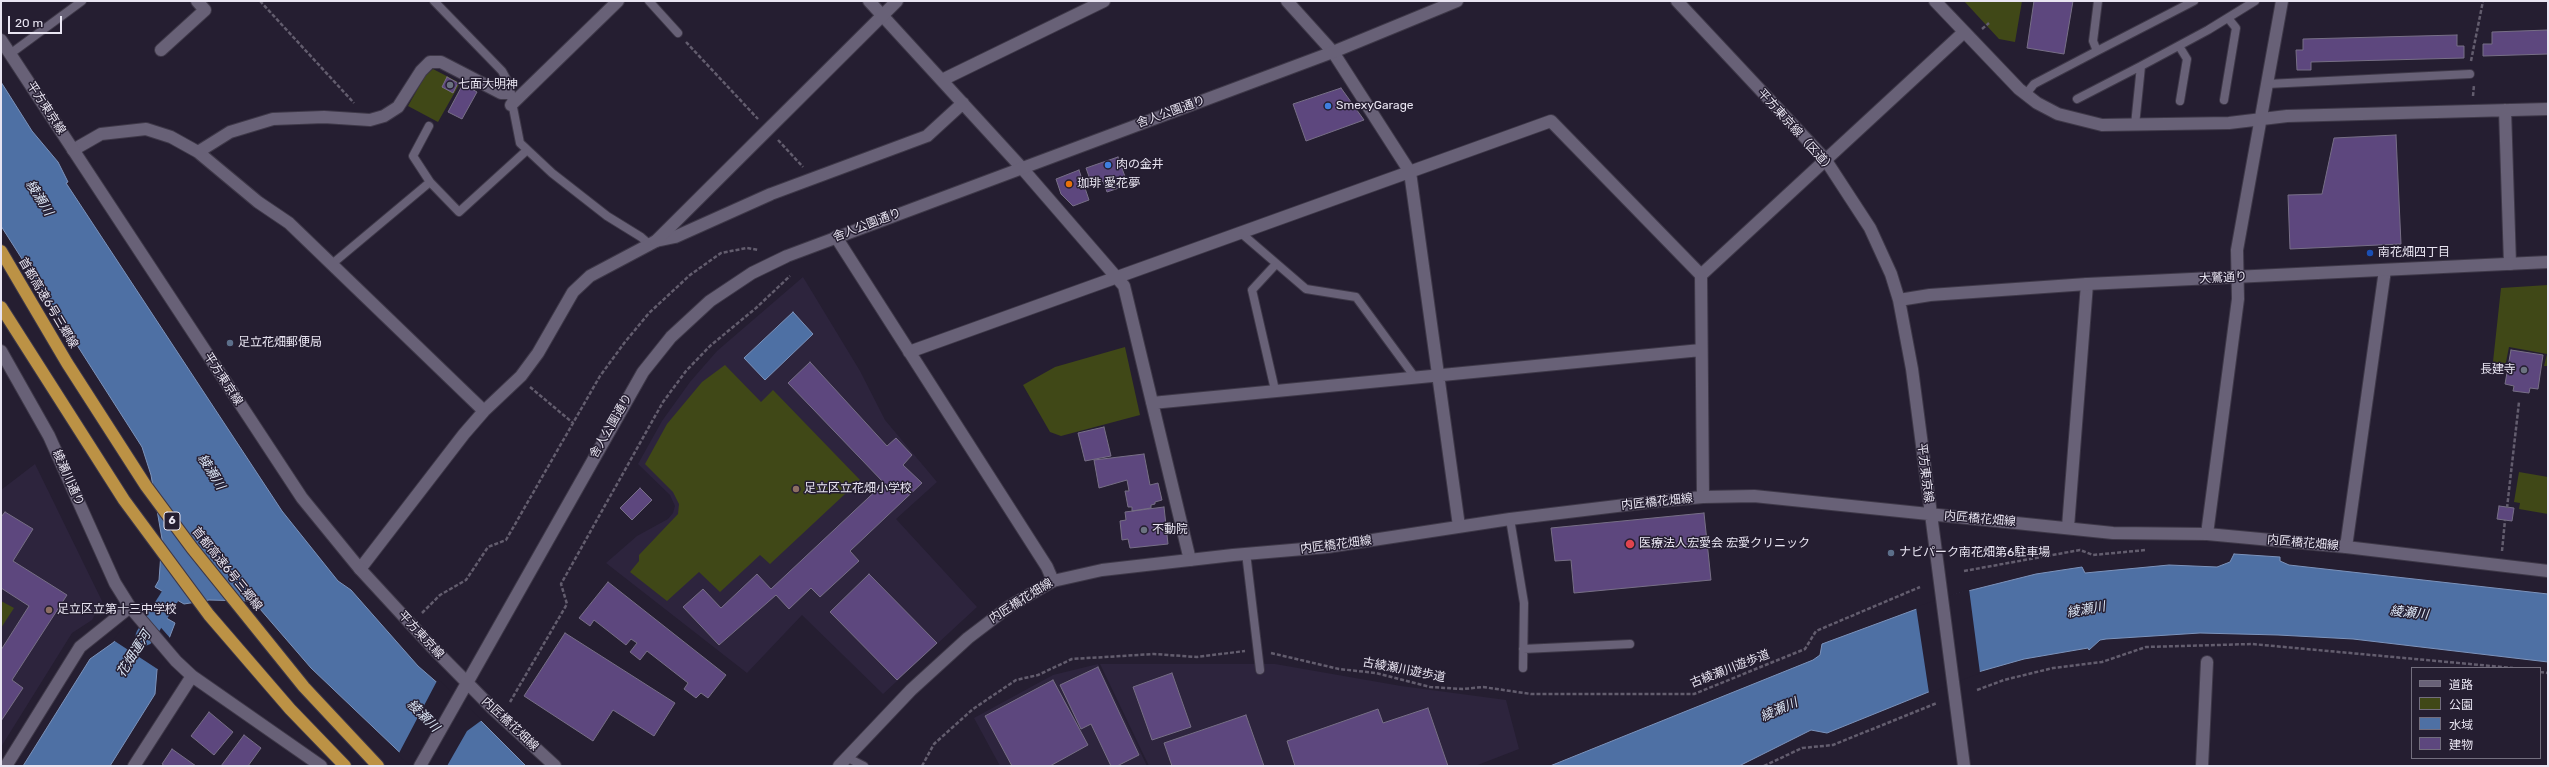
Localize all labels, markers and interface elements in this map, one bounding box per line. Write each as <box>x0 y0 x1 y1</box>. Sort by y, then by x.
scale bar <box>10 8 64 34</box>
text: 20 m <box>15 16 43 30</box>
place label: 七面大明神 <box>458 78 518 92</box>
street label: 平方東京線 <box>24 79 68 137</box>
marker: 七面大明神 <box>445 80 455 90</box>
street label: 平方東京線（区道） <box>1755 86 1837 176</box>
street label: 舎人公園通り <box>1135 93 1207 131</box>
place label: SmexyGarage <box>1336 99 1414 113</box>
marker: SmexyGarage <box>1323 101 1333 111</box>
place label: 肉の金井 <box>1116 158 1164 172</box>
marker: 肉の金井 <box>1103 160 1113 170</box>
water label: 綾瀬川 <box>22 177 56 219</box>
place label: 珈琲 愛花夢 <box>1077 177 1140 191</box>
marker: 珈琲 愛花夢 <box>1064 179 1074 189</box>
street label: 舎人公園通り <box>831 205 903 245</box>
place label: 南花畑四丁目 <box>2378 246 2450 260</box>
marker: 南花畑四丁目 <box>2365 248 2375 258</box>
street label: 首都高速6号三郷線 <box>15 255 81 351</box>
street label: 大鷲通り <box>2199 270 2247 286</box>
place label: 足立花畑郵便局 <box>238 336 322 350</box>
marker: 足立花畑郵便局 <box>225 338 235 348</box>
street label: 平方東京線 <box>201 350 245 408</box>
place label: 長建寺 <box>2480 363 2516 377</box>
marker: 長建寺 <box>2519 365 2529 375</box>
street label: 舎人公園通り <box>587 391 635 461</box>
street label: 平方東京線 <box>1914 442 1936 504</box>
street label: 綾瀬川通り <box>49 448 87 508</box>
water label: 綾瀬川 <box>194 451 228 493</box>
place label: 足立区立花畑小学校 <box>804 482 912 496</box>
marker: 足立区立花畑小学校 <box>791 484 801 494</box>
street label: 内匠橋花畑線 <box>1620 491 1694 513</box>
street label: 内匠橋花畑線 <box>1944 509 2016 529</box>
road number: 6 <box>164 512 180 530</box>
place label: 不動院 <box>1152 523 1188 537</box>
street label: 首都高速6号三郷線 <box>189 524 265 614</box>
marker: 不動院 <box>1139 525 1149 535</box>
street label: 内匠橋花畑線 <box>1299 533 1373 557</box>
street label: 内匠橋花畑線 <box>2267 533 2339 553</box>
place label: 医療法人宏愛会 宏愛クリニック <box>1639 537 1810 551</box>
marker: 医療法人宏愛会 宏愛クリニック <box>1624 538 1636 550</box>
place label: ナビパーク南花畑第6駐車場 <box>1899 546 2050 560</box>
marker: ナビパーク南花畑第6駐車場 <box>1886 548 1896 558</box>
street label: 内匠橋花畑線 <box>987 576 1055 626</box>
water label: 綾瀬川 <box>2065 599 2107 621</box>
place label: 足立区立第十三中学校 <box>57 603 177 617</box>
water label: 綾瀬川 <box>2389 603 2429 623</box>
marker: 足立区立第十三中学校 <box>44 605 54 615</box>
street label: 平方東京線 <box>395 608 447 662</box>
water label: 花畑運河 <box>114 628 154 680</box>
street label: 古綾瀬川遊歩道 <box>1688 647 1772 691</box>
street label: 古綾瀬川遊歩道 <box>1361 655 1447 685</box>
legend <box>2411 667 2541 759</box>
text: 道路 <box>2449 678 2473 692</box>
street label: 内匠橋花畑線 <box>479 694 541 754</box>
water label: 綾瀬川 <box>1758 695 1800 725</box>
water label: 綾瀬川 <box>404 697 442 735</box>
text: 公園 <box>2449 698 2473 712</box>
text: 水域 <box>2449 718 2473 732</box>
text: 建物 <box>2449 738 2473 752</box>

